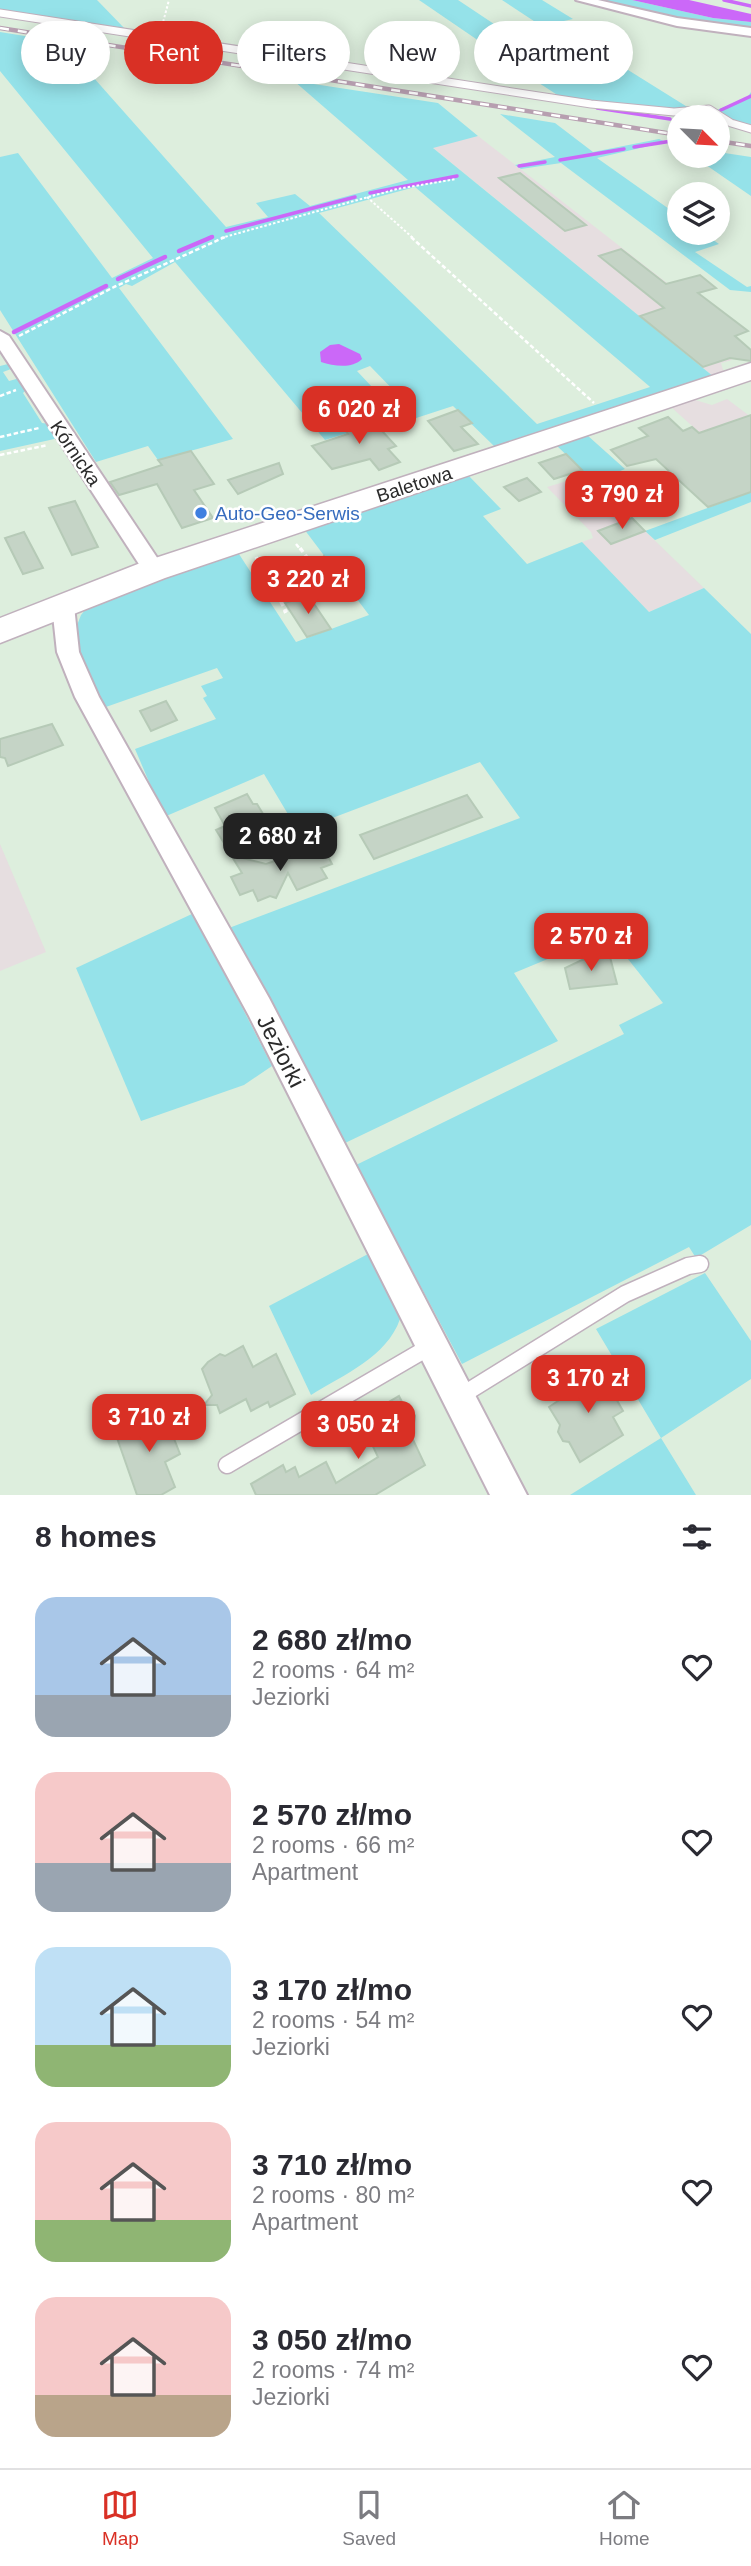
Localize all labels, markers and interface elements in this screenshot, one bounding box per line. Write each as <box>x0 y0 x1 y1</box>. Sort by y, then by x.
chip: Buy <box>21 21 110 84</box>
chip: Rent <box>124 21 223 84</box>
chip: Filters <box>237 21 350 84</box>
chip: New <box>364 21 460 84</box>
chip: Apartment <box>474 21 633 84</box>
north arrow <box>667 105 730 168</box>
map controls <box>667 105 730 245</box>
button: layers <box>667 182 730 245</box>
pin: 6 020 zł <box>287 386 431 446</box>
text: 6 020 zł <box>318 396 400 422</box>
street label: Kórnicka <box>46 417 105 490</box>
street label: Baletowa <box>374 462 455 507</box>
pin: 3 790 zł <box>550 472 694 531</box>
text: 3 790 zł <box>581 481 663 507</box>
place label: Auto-Geo-Serwis <box>215 503 360 524</box>
marker: Auto-Geo-Serwis <box>193 505 209 521</box>
pin: 3 220 zł <box>236 556 380 616</box>
text: 3 220 zł <box>267 566 349 592</box>
pin: 2 680 zł <box>208 814 352 873</box>
text: 2 680 zł <box>239 823 321 849</box>
pin: 2 570 zł <box>519 914 663 973</box>
text: 2 570 zł <box>550 923 632 949</box>
street label: Jeziorki <box>252 1010 310 1092</box>
pin: 3 170 zł <box>516 1356 660 1415</box>
text: 3 170 zł <box>547 1365 629 1391</box>
pin: 3 710 zł <box>77 1394 221 1454</box>
pin: 3 050 zł <box>286 1402 430 1461</box>
text: 3 710 zł <box>108 1404 190 1430</box>
text: 3 050 zł <box>317 1411 399 1437</box>
icon: filters <box>678 1518 716 1556</box>
text: 8 homes <box>35 1520 157 1553</box>
text: 2 680 zł/mo <box>252 1623 412 1656</box>
icon: home <box>91 1625 175 1709</box>
icon: heart <box>678 1648 716 1686</box>
text: 2 rooms · 64 m² <box>252 1657 414 1683</box>
text: Jeziorki <box>252 1684 330 1710</box>
text: 2 570 zł/mo <box>252 1798 412 1831</box>
icon: home <box>91 1800 175 1884</box>
icon: heart <box>678 1823 716 1861</box>
text: 2 rooms · 66 m² <box>252 1832 414 1858</box>
text: Apartment <box>252 1859 358 1885</box>
text: 3 170 zł/mo <box>252 1973 412 2006</box>
icon: home <box>91 1975 175 2059</box>
icon: heart <box>678 1998 716 2036</box>
text: 2 rooms · 54 m² <box>252 2007 414 2033</box>
text: Jeziorki <box>252 2034 330 2060</box>
text: 3 710 zł/mo <box>252 2148 412 2181</box>
icon: home <box>91 2150 175 2234</box>
icon: heart <box>678 2173 716 2211</box>
text: 2 rooms · 80 m² <box>252 2182 414 2208</box>
text: Apartment <box>252 2209 358 2235</box>
text: 3 050 zł/mo <box>252 2323 412 2356</box>
icon: home <box>91 2325 175 2409</box>
icon: heart <box>678 2348 716 2386</box>
text: 2 rooms · 74 m² <box>252 2357 414 2383</box>
text: Jeziorki <box>252 2384 330 2410</box>
tab: Map <box>101 2486 139 2550</box>
tab: Saved <box>342 2486 396 2550</box>
tab: Home <box>599 2486 650 2550</box>

